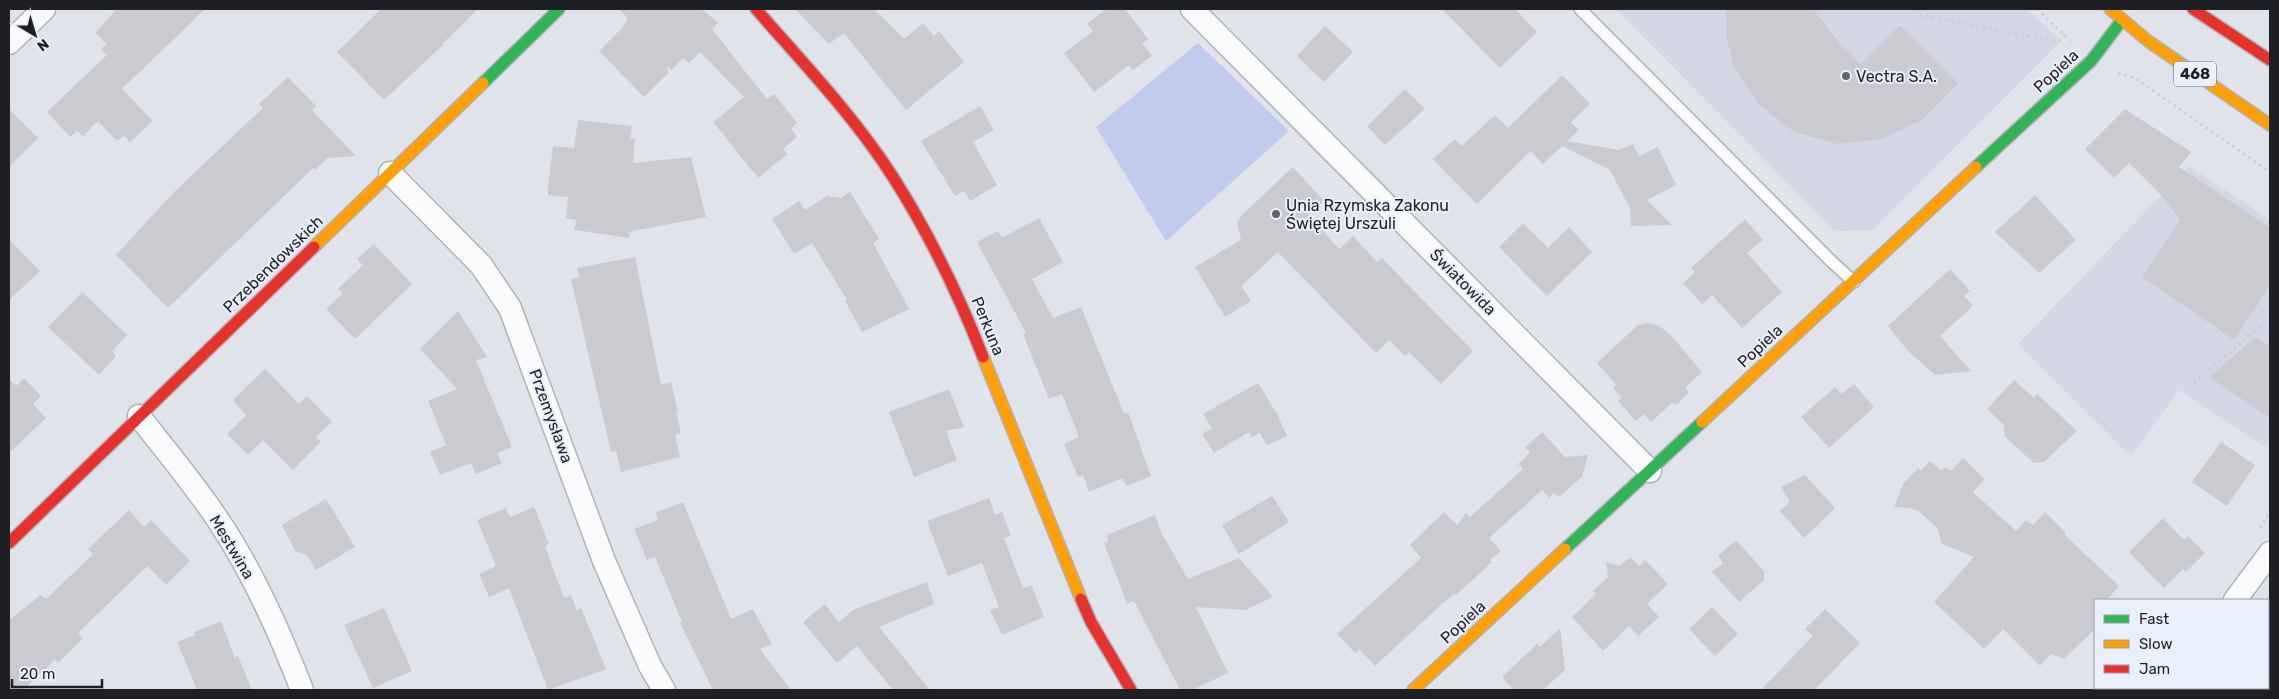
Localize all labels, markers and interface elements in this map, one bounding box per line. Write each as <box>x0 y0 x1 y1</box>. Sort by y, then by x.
north arrow <box>10 10 60 60</box>
text: N <box>33 35 52 55</box>
street label: Popiela <box>2030 45 2082 97</box>
road number: 468 <box>2174 62 2216 86</box>
place label: Vectra S.A. <box>1856 67 1937 86</box>
marker: Vectra S.A. <box>1840 70 1852 82</box>
place label: Unia Rzymska Zakonu Świętej Urszuli <box>1286 196 1449 234</box>
marker: Unia Rzymska Zakonu Świętej Urszuli <box>1270 208 1282 220</box>
street label: Przebendowskich <box>219 211 327 317</box>
street label: Światowida <box>1426 244 1501 319</box>
street label: Perkuna <box>968 294 1008 358</box>
street label: Popiela <box>1734 320 1786 372</box>
street label: Przemysława <box>525 366 577 466</box>
street label: Mestwina <box>205 512 259 582</box>
street label: Popiela <box>1437 596 1489 648</box>
legend <box>2094 599 2269 689</box>
text: Fast <box>2139 610 2169 628</box>
text: Slow <box>2139 635 2172 653</box>
scale bar <box>12 656 102 688</box>
text: Jam <box>2139 660 2170 678</box>
text: 20 m <box>20 665 55 683</box>

